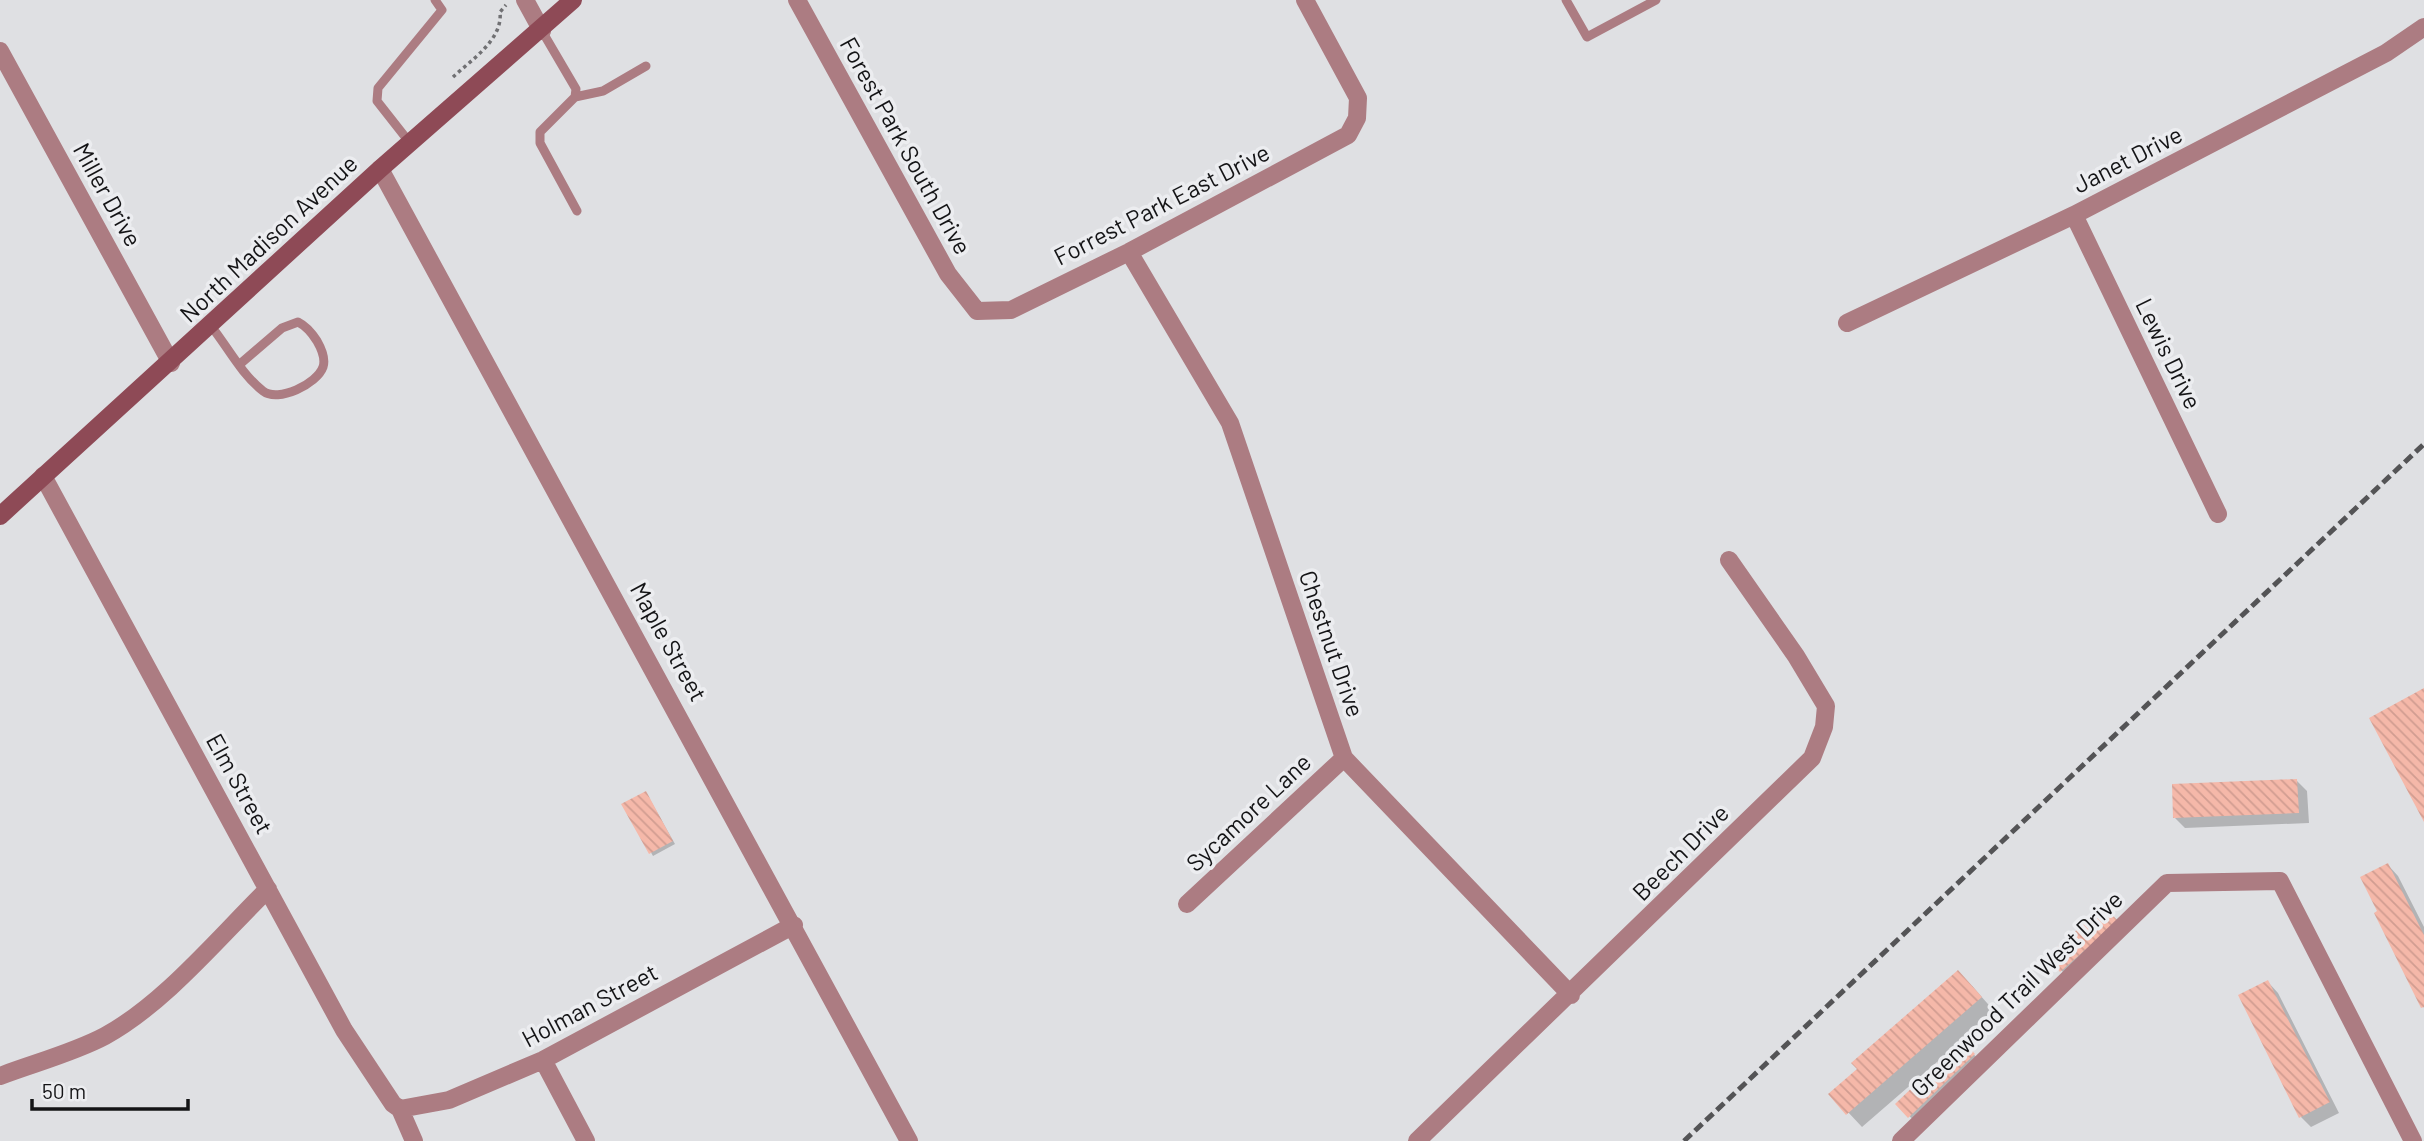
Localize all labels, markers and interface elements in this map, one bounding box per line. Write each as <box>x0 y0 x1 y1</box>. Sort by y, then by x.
street label: Forest Park South Drive <box>835 32 978 259</box>
street label: Janet Drive <box>2068 119 2187 198</box>
street label: Miller Drive <box>68 137 149 251</box>
street label: Forrest Park East Drive <box>1049 137 1274 271</box>
street label: North Madison Avenue <box>173 148 363 328</box>
street label: Lewis Drive <box>2130 293 2209 413</box>
street label: Chestnut Drive <box>1294 566 1371 721</box>
street label: Maple Street <box>625 577 714 706</box>
street label: Elm Street <box>201 728 280 839</box>
street label: Sycamore Lane <box>1180 747 1316 877</box>
street label: Beech Drive <box>1626 798 1734 906</box>
street label: Greenwood Trail West Drive <box>1904 884 2128 1102</box>
street label: Holman Street <box>516 957 662 1053</box>
scale bar <box>32 1068 187 1112</box>
text: 50 m <box>42 1078 86 1103</box>

